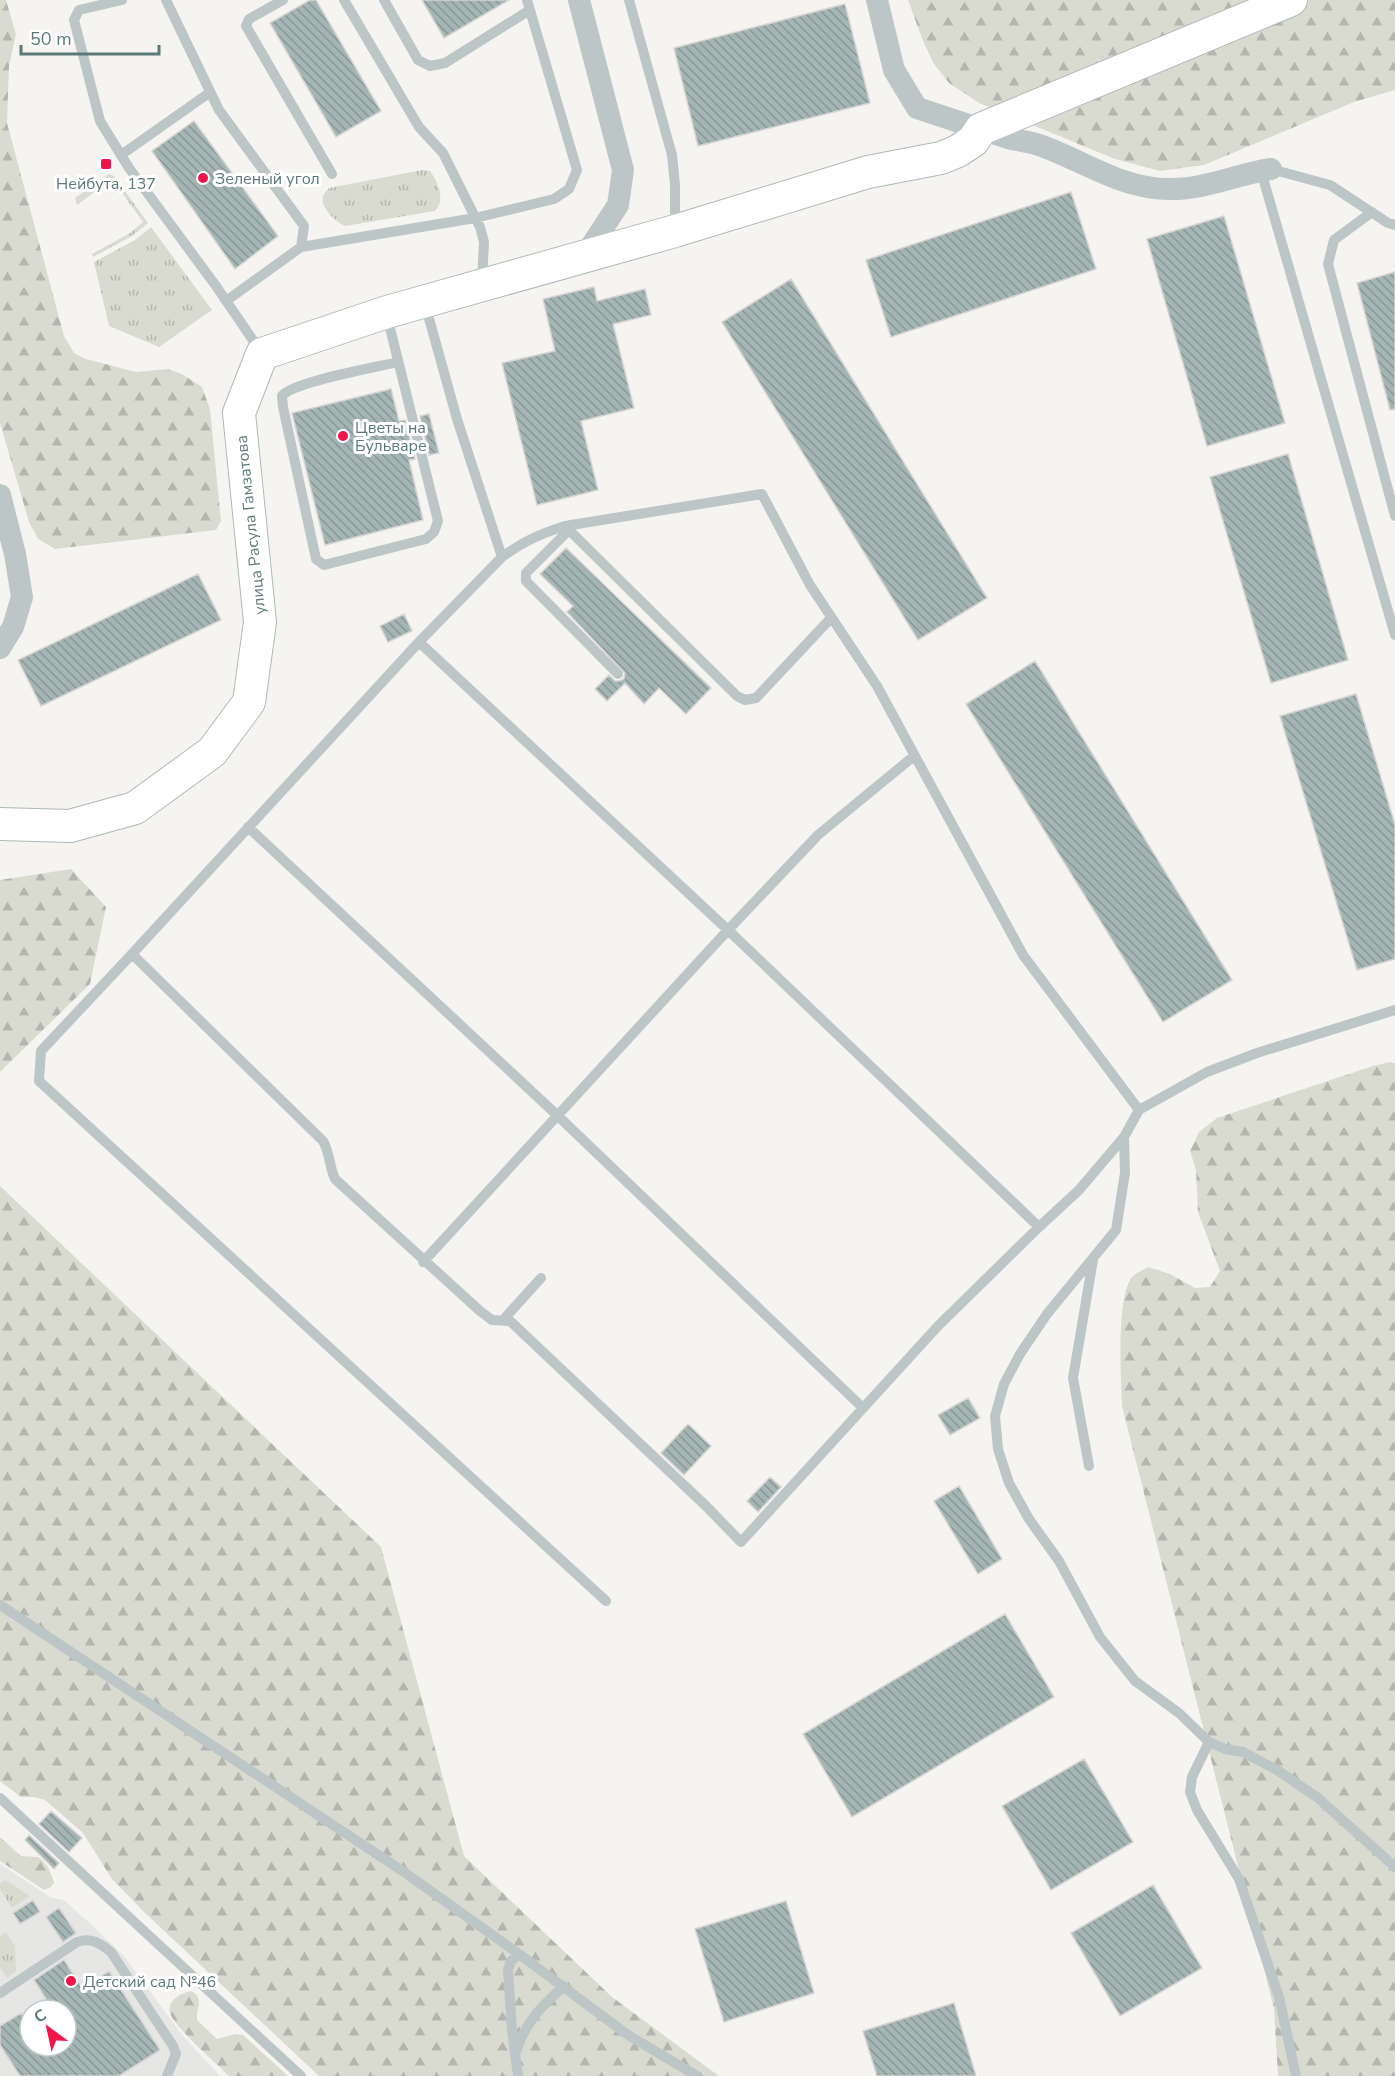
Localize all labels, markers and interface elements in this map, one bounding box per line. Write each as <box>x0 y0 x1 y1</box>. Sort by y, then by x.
scale bar <box>21 18 159 56</box>
text: 50 m <box>30 27 72 51</box>
marker: Нейбута, 137 <box>99 157 113 171</box>
place label: Зеленый угол <box>215 168 320 190</box>
marker: Зеленый угол <box>196 171 210 185</box>
place label: Нейбута, 137 <box>56 173 156 195</box>
place label: Цветы на Бульваре <box>355 417 427 457</box>
marker: Цветы на Бульваре <box>336 429 350 443</box>
street label: улица Расула Гамзатова <box>231 434 271 616</box>
place label: Детский сад №46 <box>83 1971 216 1993</box>
marker: Детский сад №46 <box>64 1974 78 1988</box>
north arrow <box>18 1998 78 2058</box>
text: С <box>30 2004 51 2028</box>

